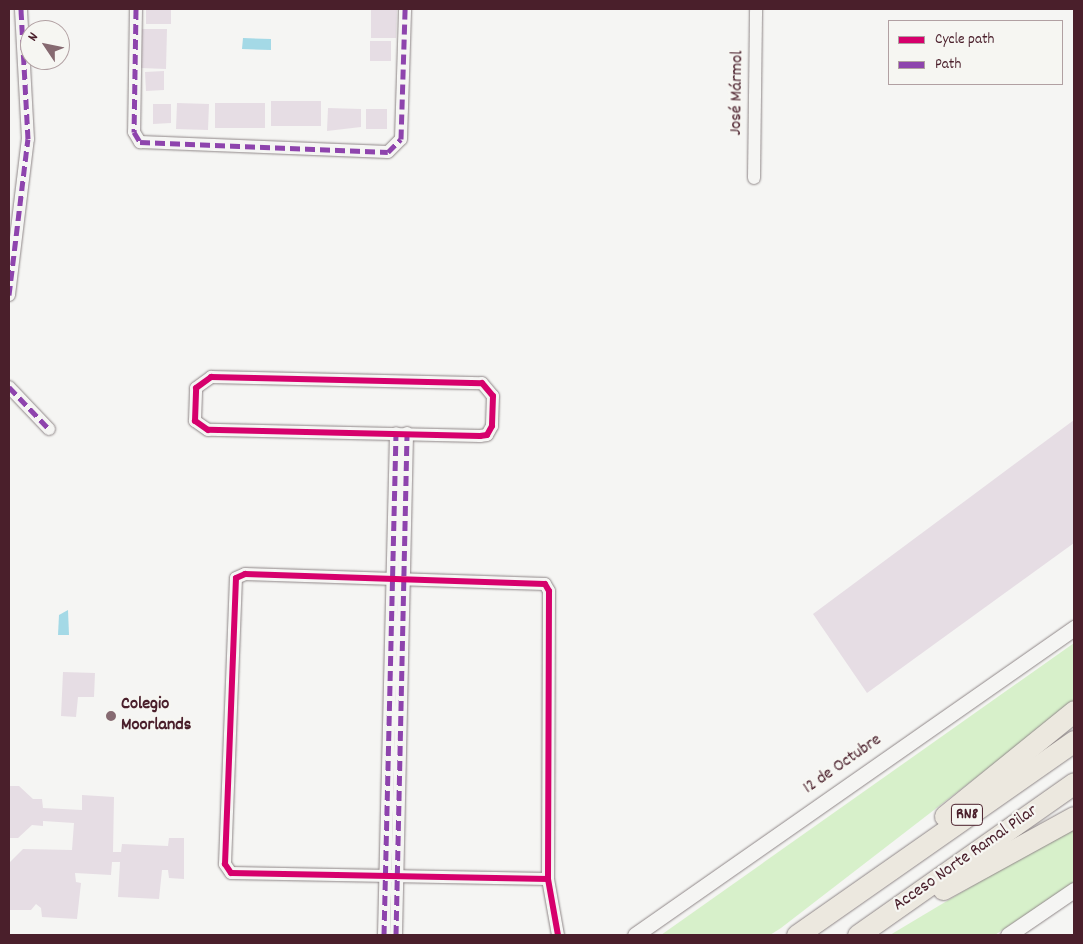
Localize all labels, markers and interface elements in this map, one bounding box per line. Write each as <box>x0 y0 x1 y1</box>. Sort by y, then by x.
north arrow <box>20 20 70 70</box>
legend <box>888 20 1063 85</box>
text: N <box>23 29 44 46</box>
text: Cycle path <box>935 29 994 51</box>
street label: José Mármol <box>726 50 750 136</box>
text: Path <box>935 54 961 76</box>
place label: Colegio Moorlands <box>121 695 191 738</box>
marker: Colegio Moorlands <box>105 710 117 722</box>
street label: 12 de Octubre <box>800 730 886 800</box>
street label: Acceso Norte Ramal Pilar <box>890 801 1042 917</box>
road number: RN8 <box>951 802 983 828</box>

